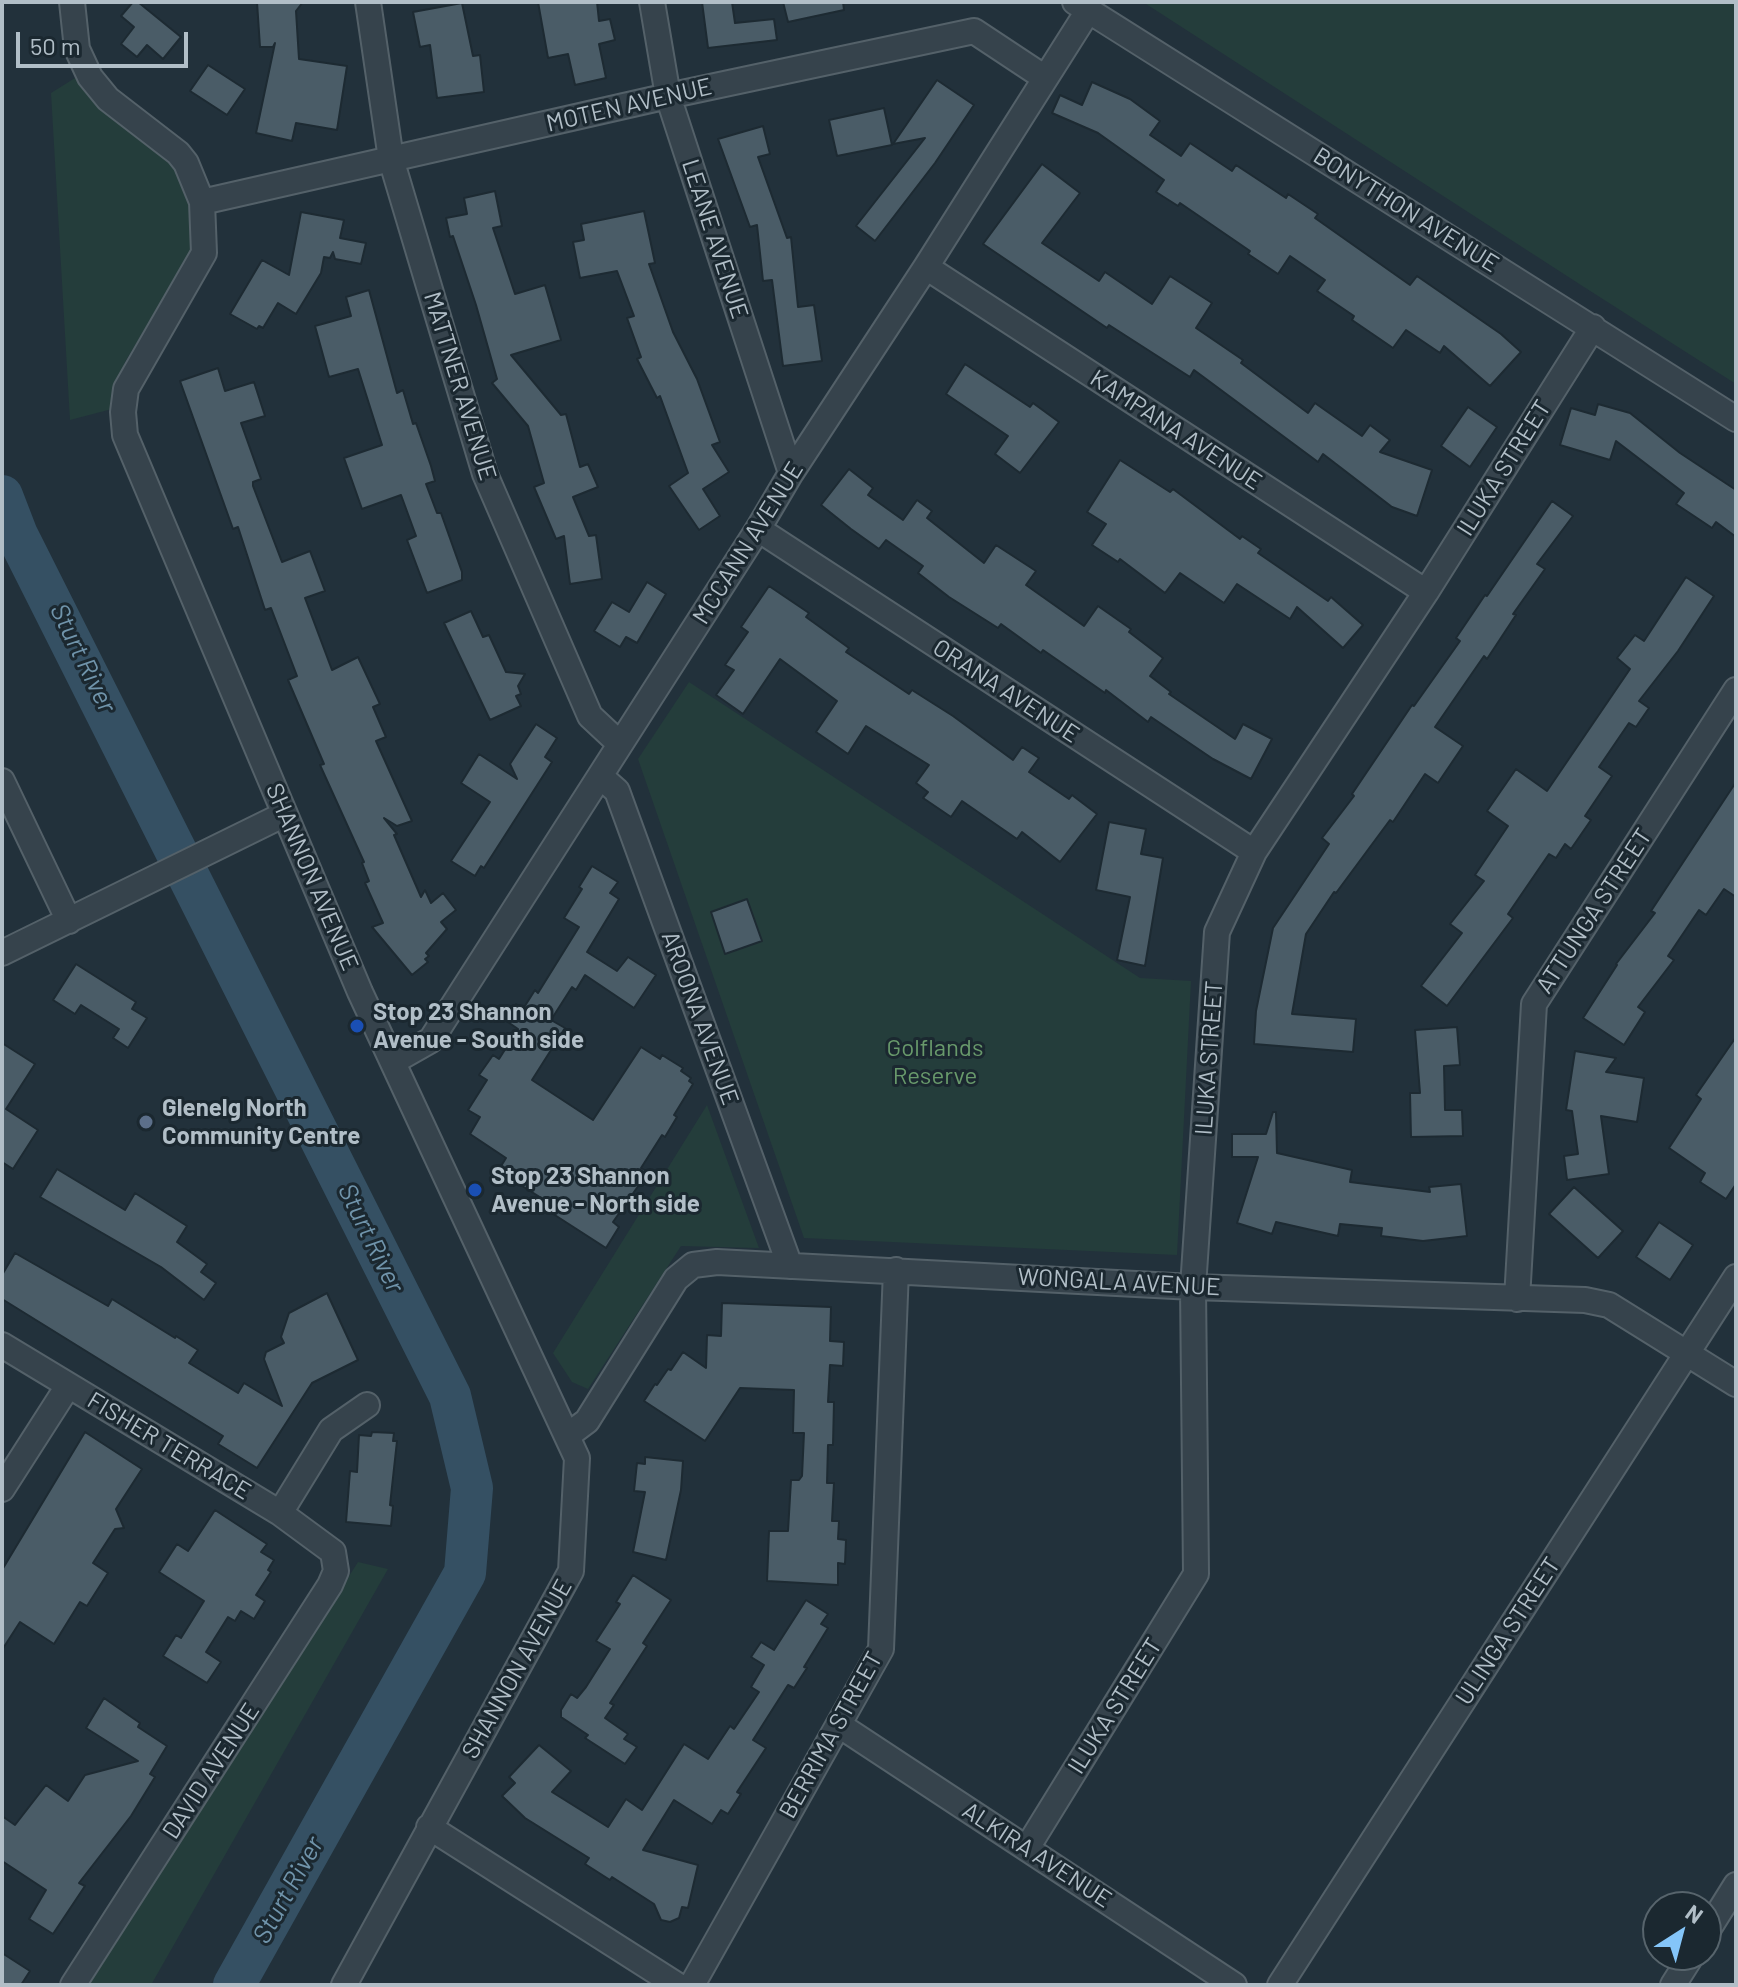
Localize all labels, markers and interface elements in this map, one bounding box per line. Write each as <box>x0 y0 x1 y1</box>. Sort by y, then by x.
scale bar <box>20 16 192 66</box>
text: 50 m <box>30 31 81 60</box>
street label: MOTEN AVENUE <box>543 72 715 138</box>
street label: BONYTHON AVENUE <box>1308 141 1504 279</box>
street label: LEANE AVENUE <box>676 156 754 322</box>
street label: MATTNER AVENUE <box>418 288 502 484</box>
street label: KAMPANA AVENUE <box>1085 364 1267 496</box>
street label: ILUKA STREET <box>1451 395 1557 541</box>
street label: MCCANN AVENUE <box>687 457 809 629</box>
water label: Sturt River <box>43 598 123 718</box>
street label: ORANA AVENUE <box>927 633 1085 749</box>
street label: SHANNON AVENUE <box>260 779 364 975</box>
street label: ATTUNGA STREET <box>1530 823 1658 999</box>
street label: AROONA AVENUE <box>655 927 745 1109</box>
street label: ILUKA STREET <box>1189 980 1229 1136</box>
place label: Stop 23 Shannon Avenue - South side <box>373 998 584 1054</box>
marker: Stop 23 Shannon Avenue - South side <box>348 1017 366 1035</box>
park label: Golflands Reserve <box>886 1034 984 1090</box>
place label: Glenelg North Community Centre <box>162 1094 360 1150</box>
marker: Glenelg North Community Centre <box>137 1113 155 1131</box>
place label: Stop 23 Shannon Avenue - North side <box>491 1162 700 1218</box>
water label: Sturt River <box>331 1178 411 1298</box>
marker: Stop 23 Shannon Avenue - North side <box>466 1181 484 1199</box>
street label: WONGALA AVENUE <box>1017 1262 1221 1302</box>
street label: FISHER TERRACE <box>82 1386 256 1506</box>
street label: ULINGA STREET <box>1450 1552 1566 1710</box>
street label: SHANNON AVENUE <box>456 1574 578 1764</box>
street label: ILUKA STREET <box>1062 1633 1168 1779</box>
street label: BERRIMA STREET <box>773 1647 889 1823</box>
street label: DAVID AVENUE <box>157 1698 265 1844</box>
street label: ALKIRA AVENUE <box>957 1796 1117 1914</box>
water label: Sturt River <box>246 1831 330 1949</box>
north arrow <box>1642 1891 1722 1971</box>
text: N <box>1681 1898 1708 1928</box>

